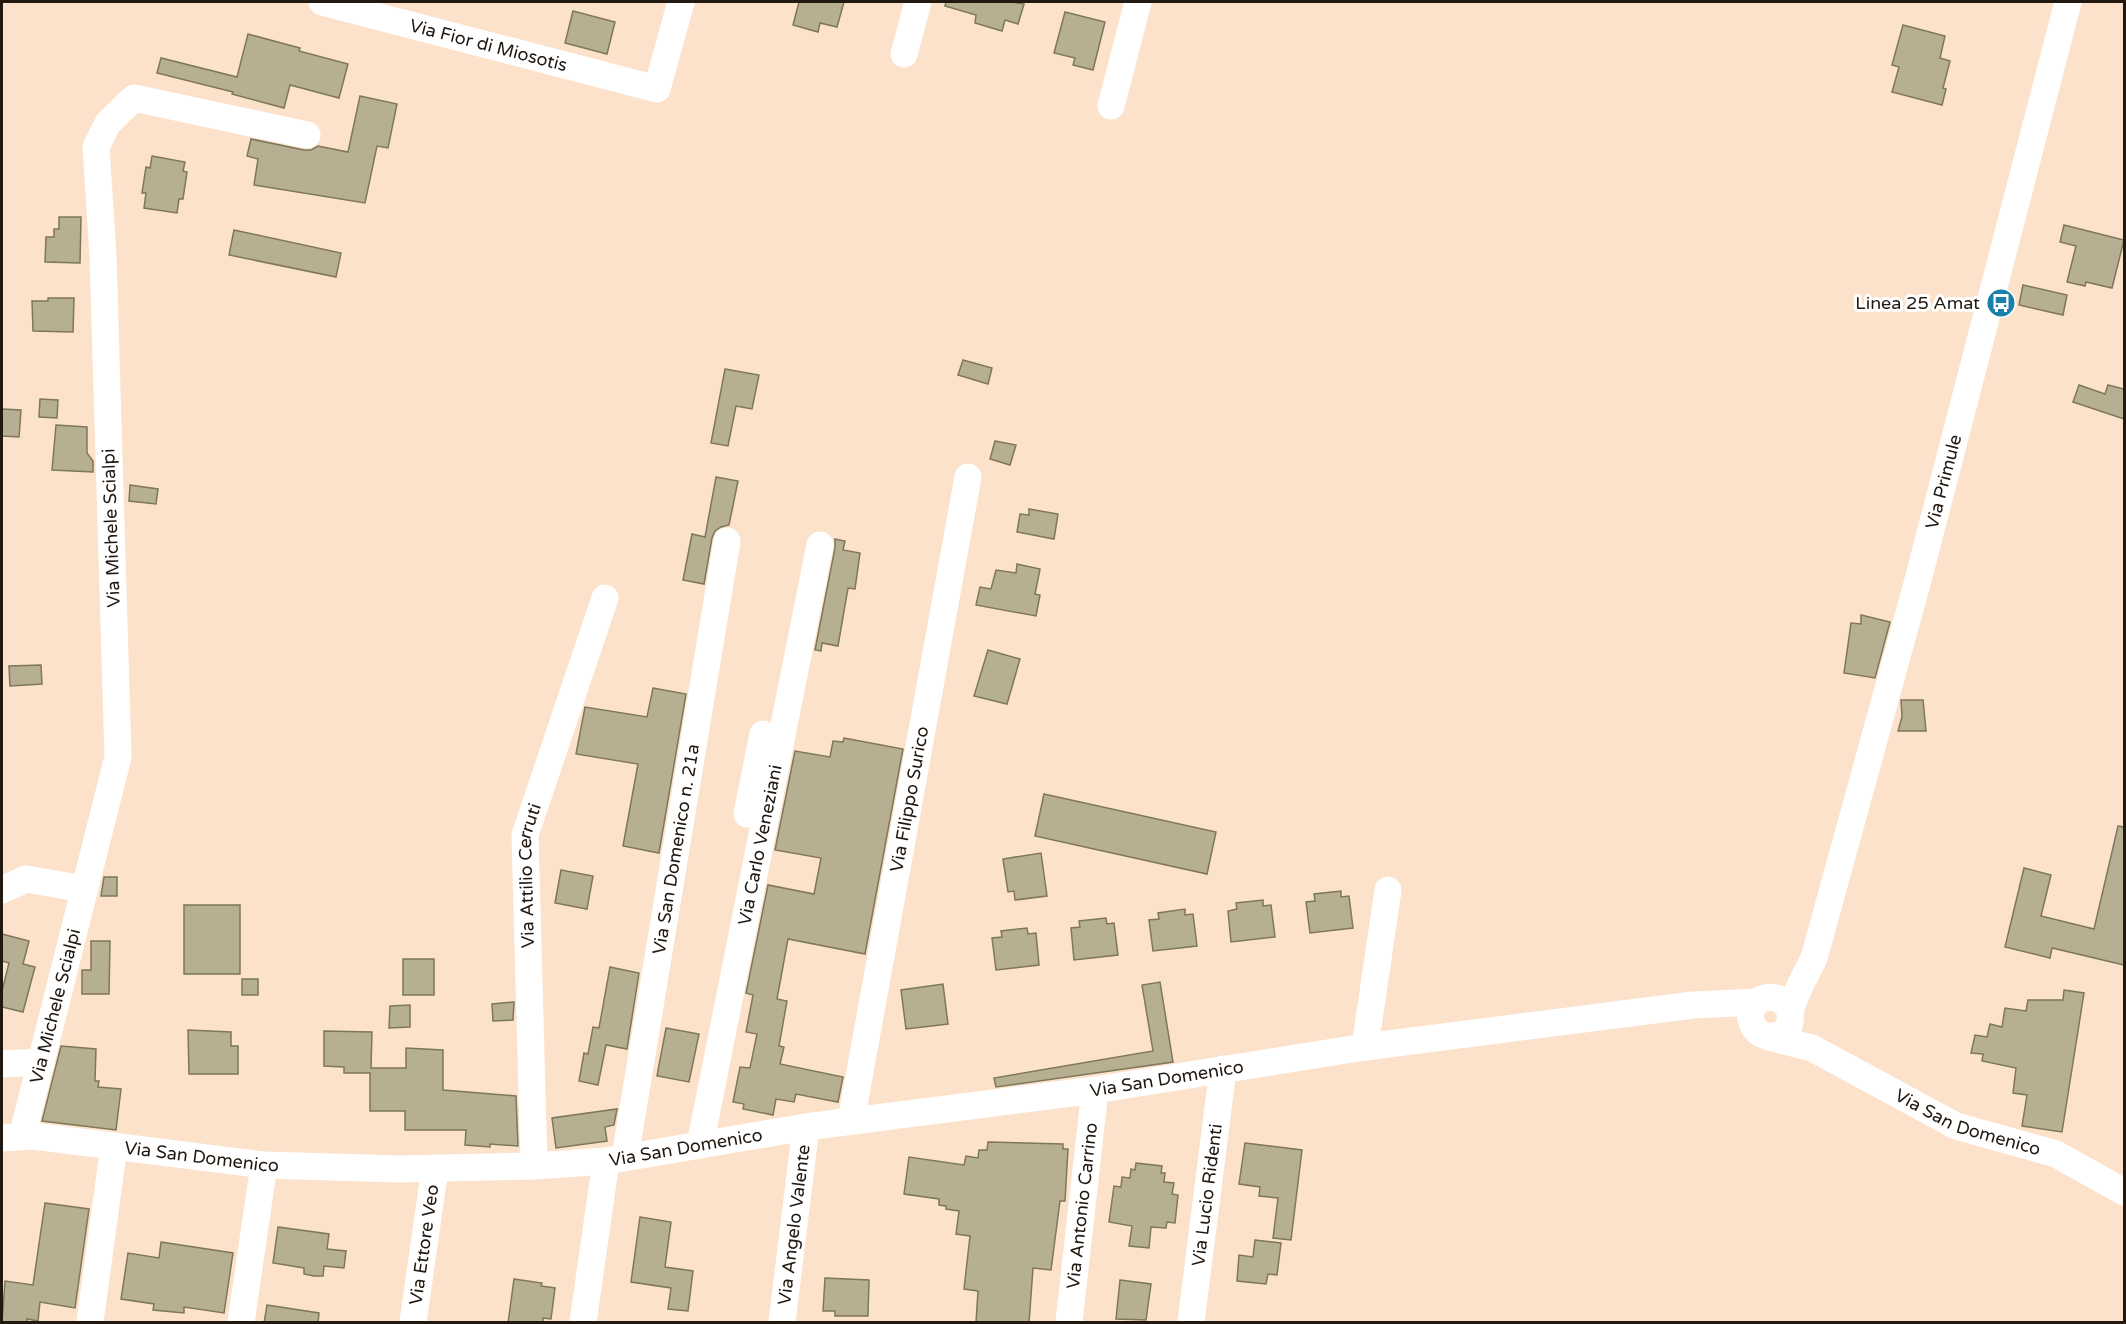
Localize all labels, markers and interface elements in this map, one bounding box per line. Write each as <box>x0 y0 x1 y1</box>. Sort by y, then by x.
street label: Via Fior di Miosotis <box>407 14 570 76</box>
bus stop icon: Linea 25 Amat <box>1985 287 2017 319</box>
place label: Linea 25 Amat <box>1855 292 1980 314</box>
street label: Via Primule <box>1921 432 1966 532</box>
street label: Via Michele Scialpi <box>97 448 125 608</box>
street label: Via Filippo Surico <box>885 724 934 874</box>
street label: Via San Domenico n. 21a <box>648 742 704 956</box>
street label: Via Carlo Veneziani <box>733 763 787 927</box>
street label: Via Attilio Cerruti <box>514 800 546 948</box>
street label: Via Michele Scialpi <box>25 926 85 1086</box>
street label: Via San Domenico <box>1088 1055 1245 1102</box>
street label: Via San Domenico <box>1891 1084 2043 1160</box>
street label: Via Antonio Carrino <box>1062 1121 1102 1290</box>
street label: Via Lucio Ridenti <box>1187 1122 1227 1268</box>
street label: Via San Domenico <box>607 1124 764 1171</box>
street label: Via San Domenico <box>123 1137 279 1176</box>
street label: Via Angelo Valente <box>773 1143 815 1306</box>
street label: Via Ettore Veo <box>405 1183 444 1307</box>

